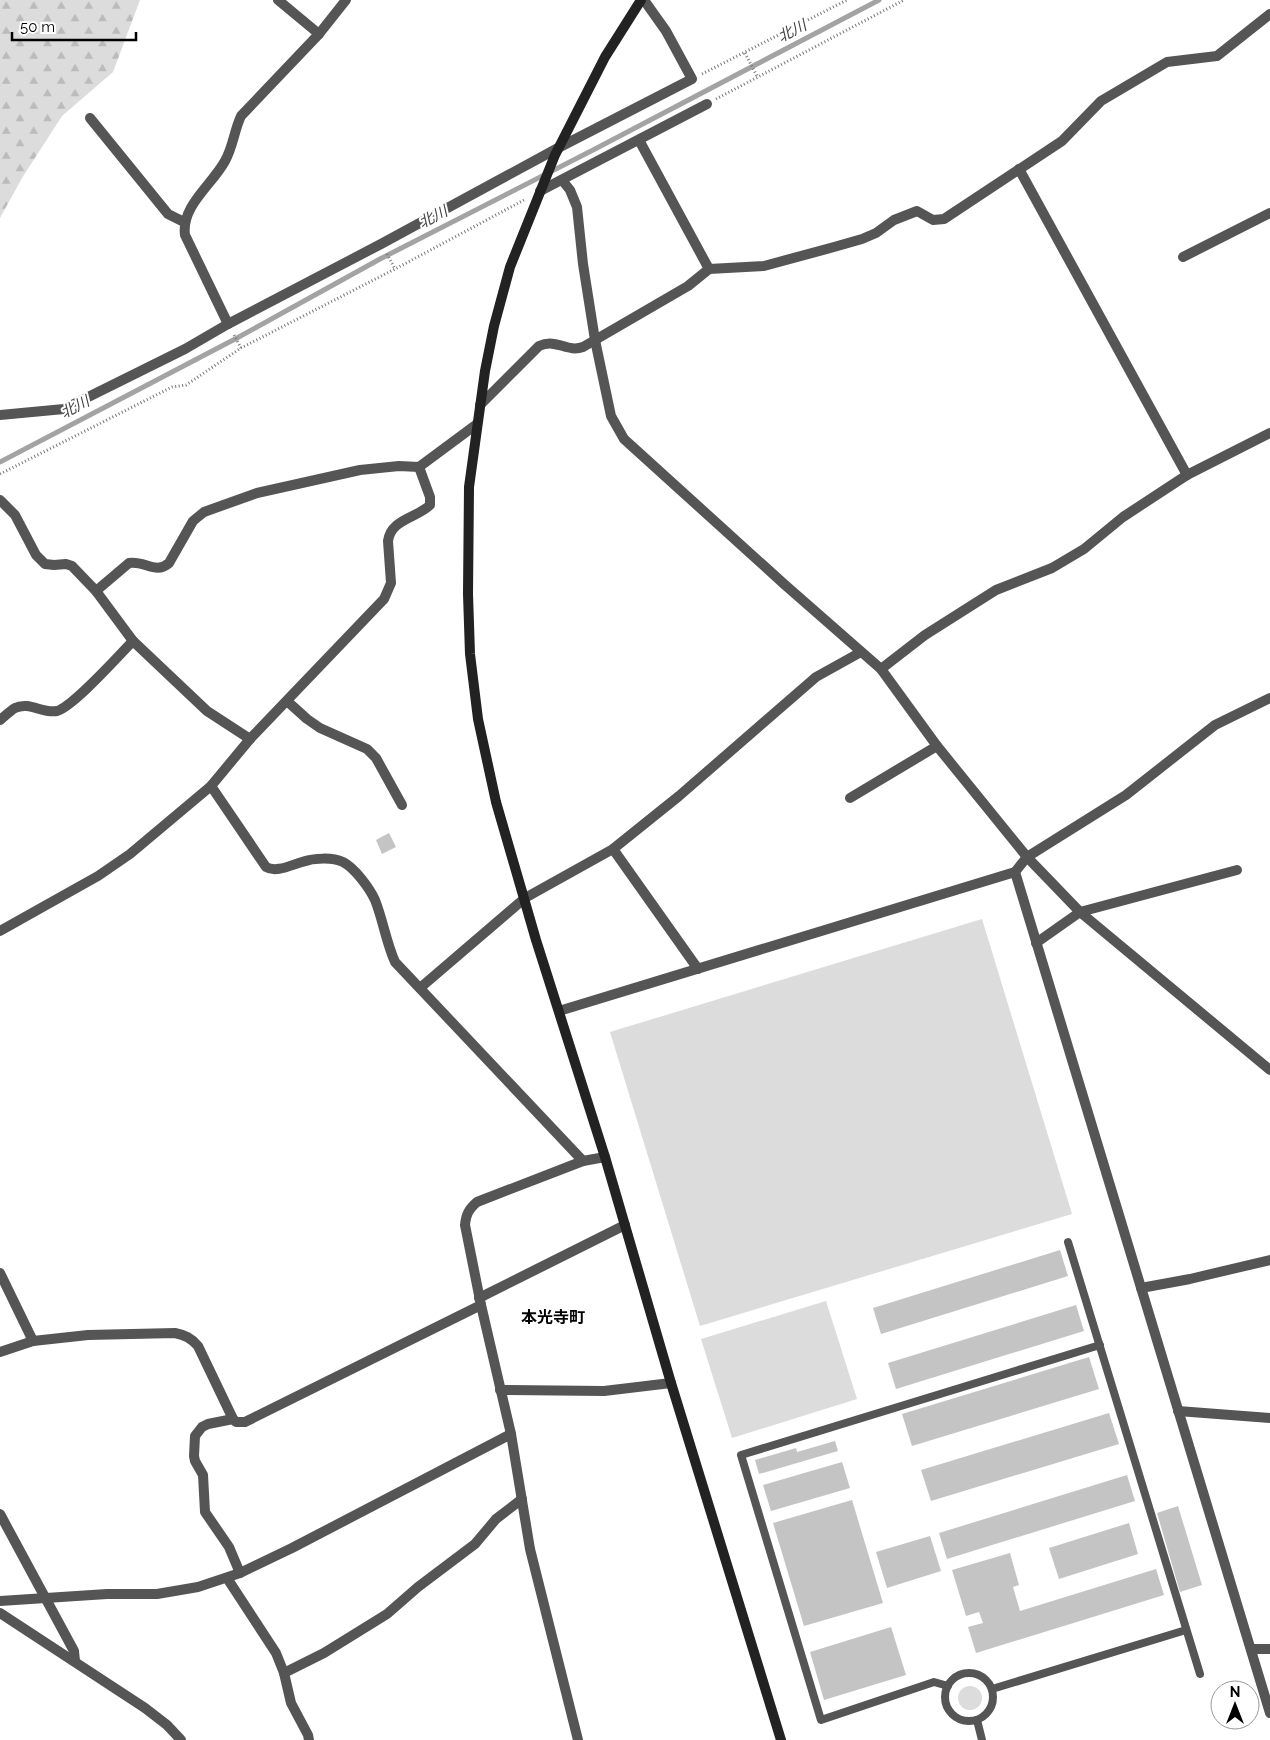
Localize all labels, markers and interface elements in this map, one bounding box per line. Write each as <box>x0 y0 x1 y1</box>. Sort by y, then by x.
scale bar <box>12 10 136 42</box>
water label: 北川 <box>775 15 811 46</box>
text: 50 m <box>20 18 55 36</box>
water label: 北川 <box>416 201 452 232</box>
water label: 北川 <box>58 391 94 422</box>
district label: 本光寺町 <box>521 1308 585 1327</box>
north arrow <box>1210 1680 1260 1730</box>
text: N <box>1230 1684 1240 1700</box>

